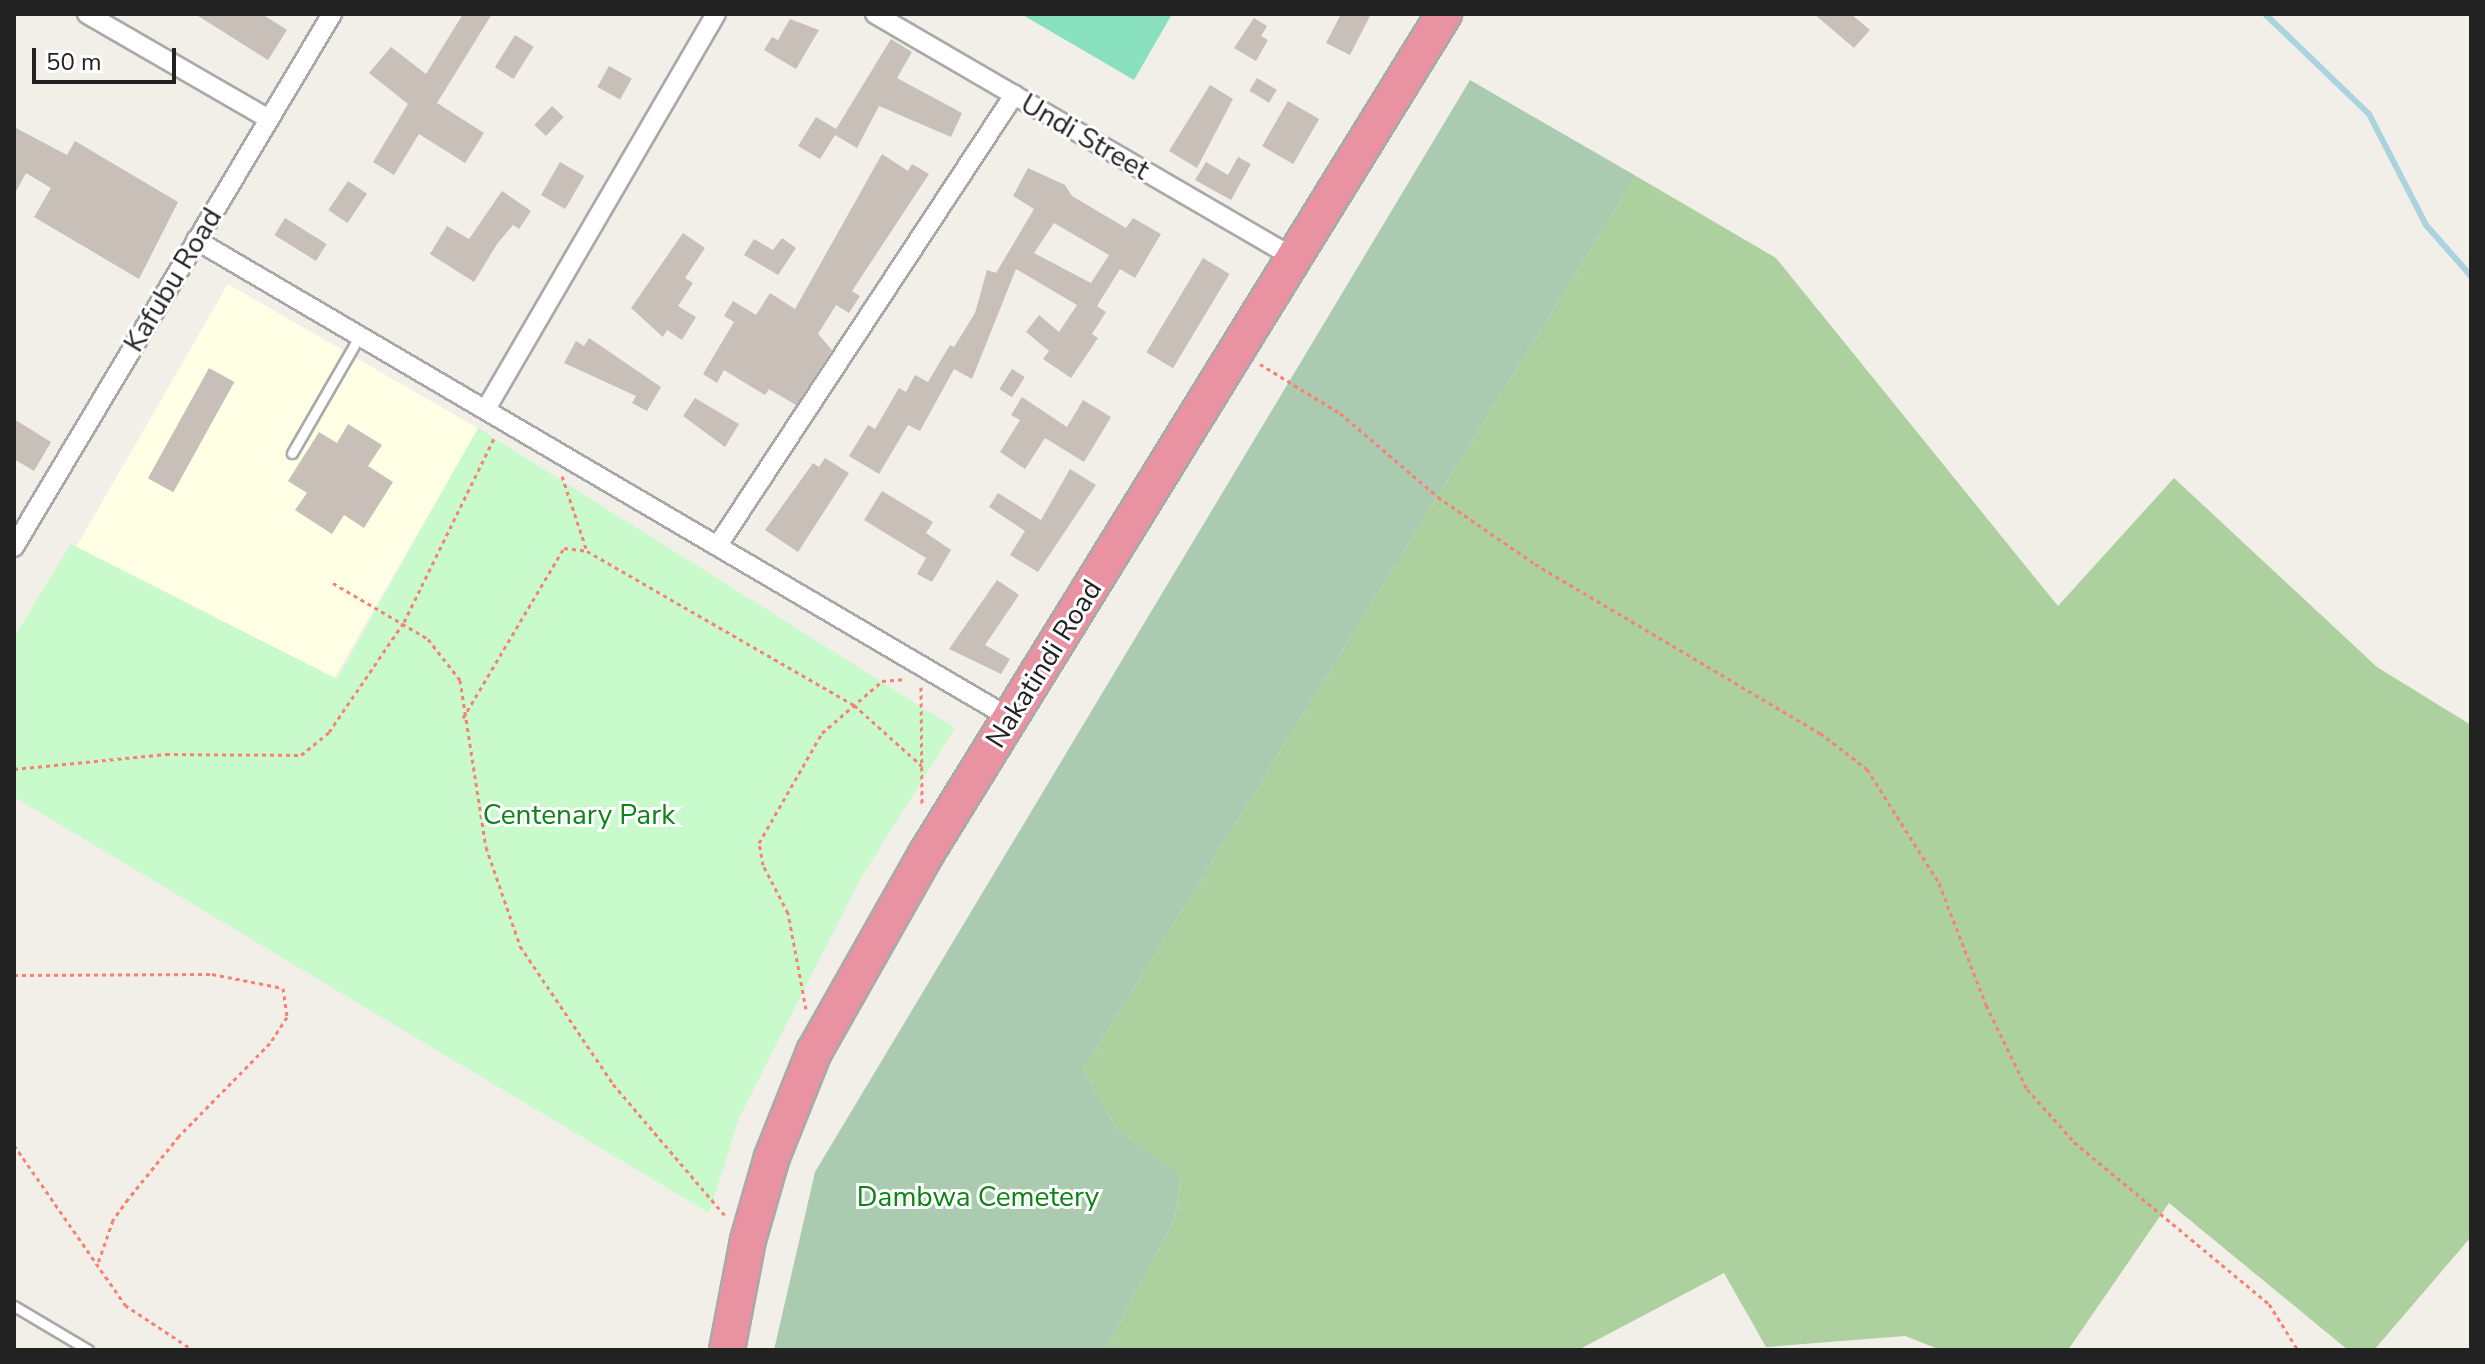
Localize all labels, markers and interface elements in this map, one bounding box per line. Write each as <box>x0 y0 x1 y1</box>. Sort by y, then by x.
scale bar <box>36 32 180 82</box>
text: 50 m <box>46 46 102 78</box>
street label: Undi Street <box>1015 87 1155 187</box>
street label: Kafubu Road <box>117 202 229 358</box>
street label: Nakatindi Road <box>979 574 1109 754</box>
park label: Centenary Park <box>483 798 675 832</box>
park label: Dambwa Cemetery <box>857 1180 1099 1214</box>

